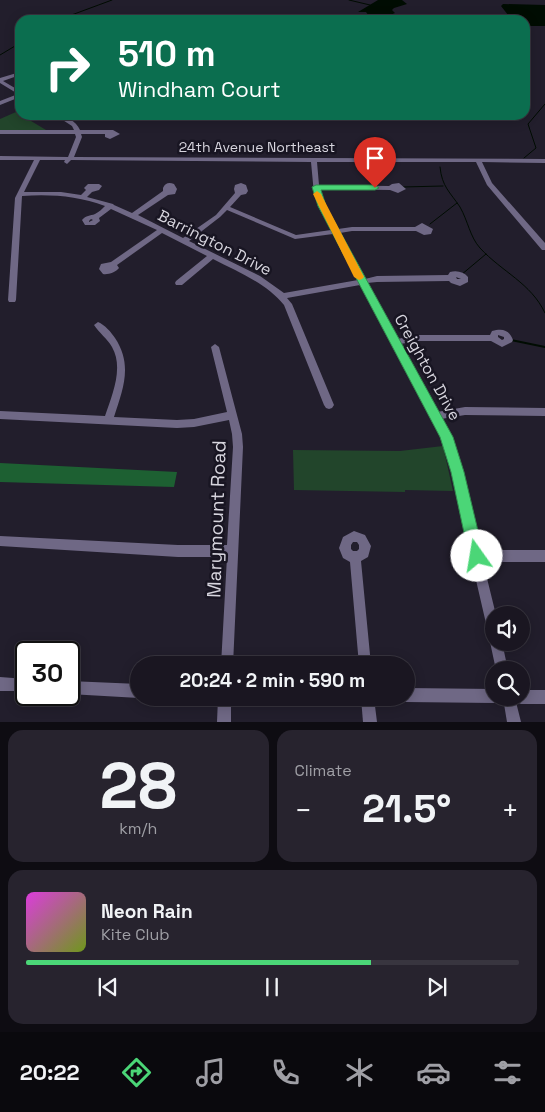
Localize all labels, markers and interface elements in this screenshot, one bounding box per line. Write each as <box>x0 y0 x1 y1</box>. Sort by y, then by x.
text: 510 m <box>118 32 216 76</box>
icon: right <box>35 35 100 100</box>
text: Windham Court <box>118 75 281 103</box>
pin <box>354 137 396 188</box>
street label: 24th Avenue Northeast <box>179 138 335 156</box>
icon: arrive <box>361 144 389 172</box>
street label: Barrington Drive <box>154 205 275 280</box>
street label: Creighton Drive <box>390 310 465 424</box>
street label: Marymount Road <box>201 440 232 598</box>
position arrow <box>450 529 502 581</box>
map controls <box>485 606 530 706</box>
button: sound <box>485 606 530 651</box>
speed limit sign: 30 <box>15 641 80 706</box>
button: search <box>485 661 530 706</box>
text: 20:24 · 2 min · 590 m <box>180 668 365 693</box>
text: 28 <box>99 744 177 827</box>
text: Climate <box>295 760 352 781</box>
text: 21.5° <box>362 785 451 833</box>
text: − <box>295 792 312 828</box>
text: + <box>502 792 519 828</box>
text: km/h <box>119 818 157 839</box>
text: Neon Rain <box>101 899 193 924</box>
text: Kite Club <box>101 924 170 945</box>
icon: previous <box>94 973 122 1001</box>
icon: pause <box>258 973 286 1001</box>
icon: next <box>423 973 451 1001</box>
icon: directions <box>119 1055 154 1090</box>
icon: music <box>193 1055 228 1090</box>
icon: phone <box>268 1055 303 1090</box>
icon: climate <box>342 1055 377 1090</box>
icon: car <box>416 1055 451 1090</box>
icon: filters <box>490 1055 525 1090</box>
text: 20:22 <box>20 1058 80 1086</box>

